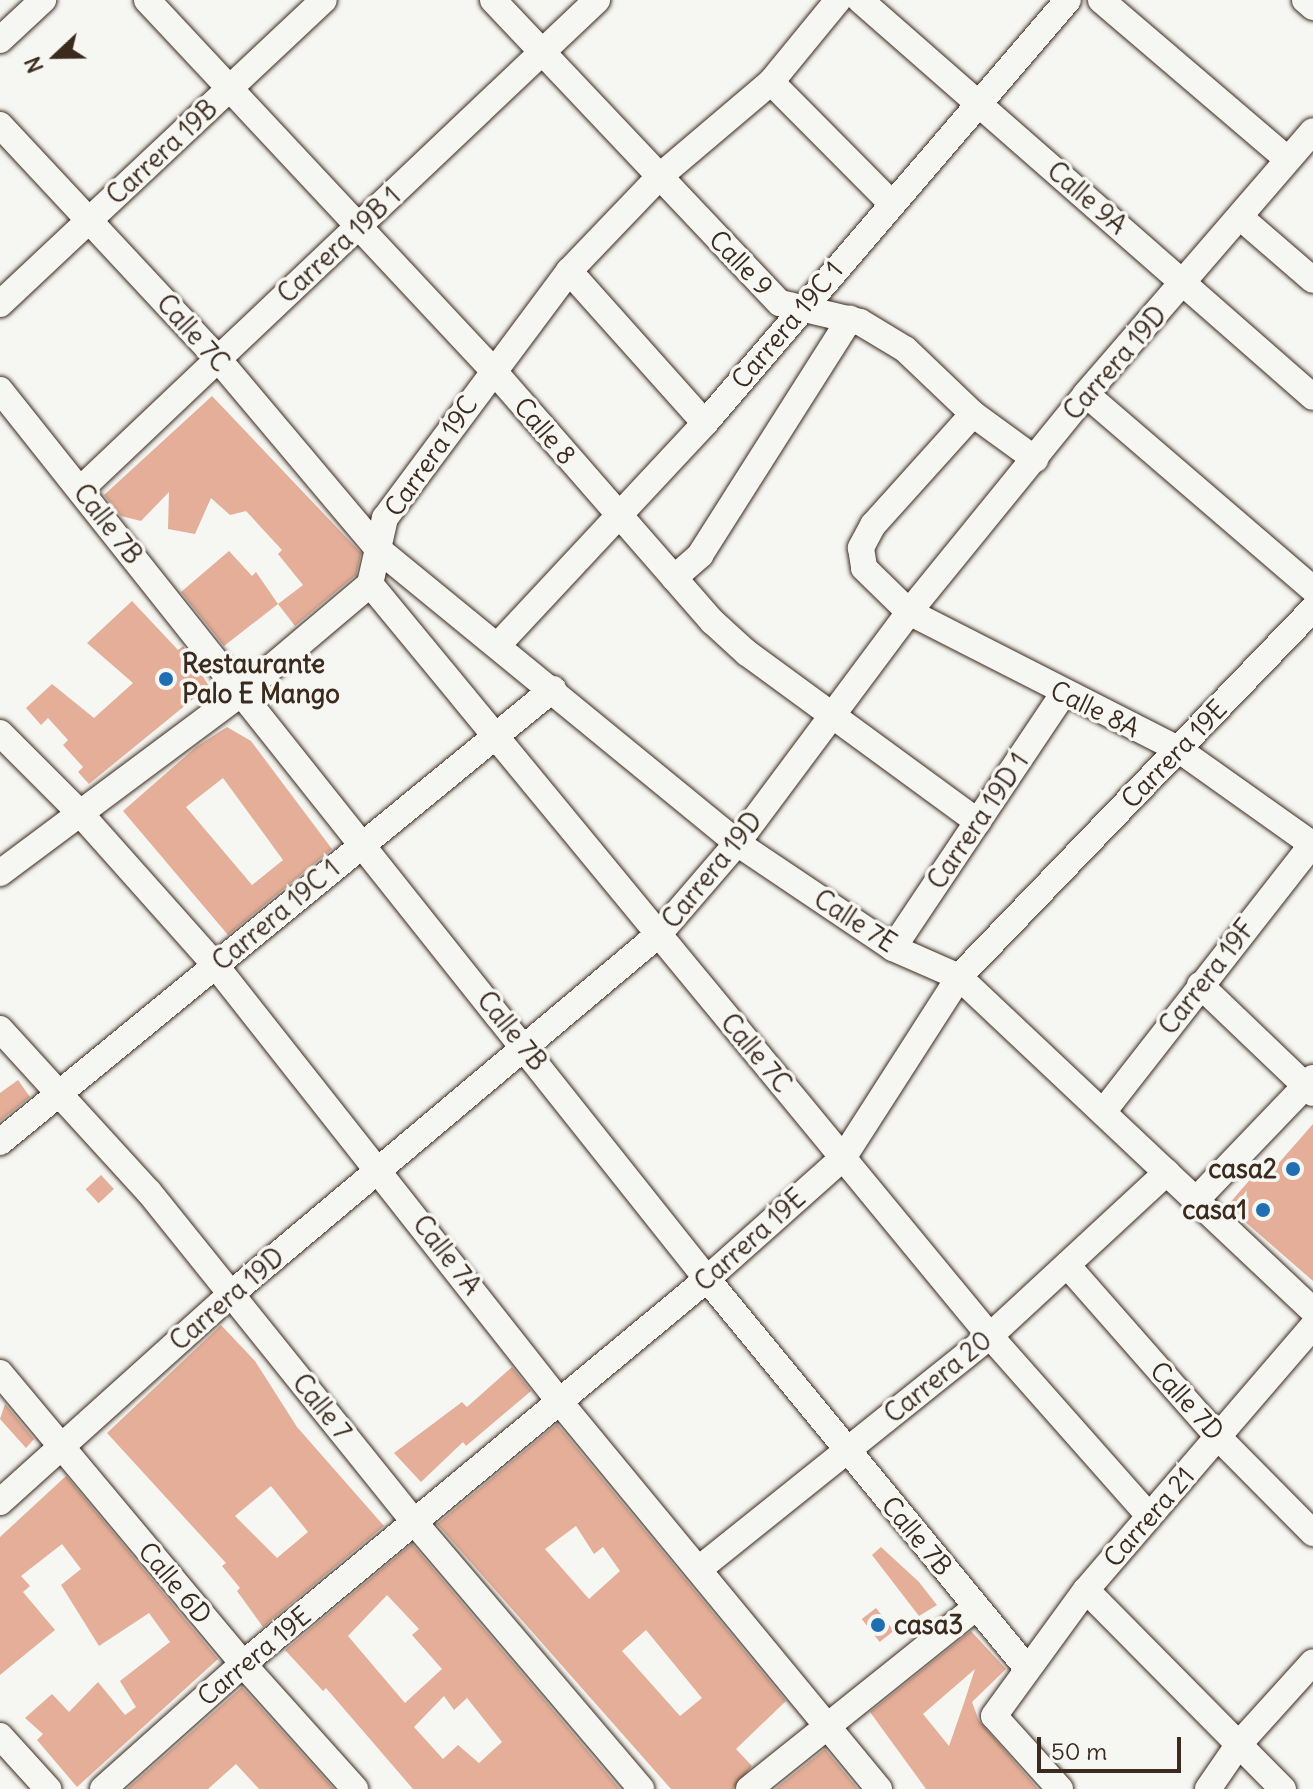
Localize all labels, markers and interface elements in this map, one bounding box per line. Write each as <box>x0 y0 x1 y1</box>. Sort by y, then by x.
north arrow <box>16 16 96 96</box>
text: N <box>18 53 50 77</box>
street label: Carrera 19B <box>100 93 224 211</box>
street label: Calle 9A <box>1041 155 1133 241</box>
street label: Carrera 19B 1 <box>271 180 407 310</box>
street label: Calle 9 <box>702 224 780 302</box>
street label: Carrera 19C 1 <box>725 255 849 395</box>
street label: Calle 7C <box>150 288 236 378</box>
street label: Carrera 19D <box>1057 299 1173 427</box>
street label: Carrera 19C <box>378 390 484 522</box>
street label: Calle 8 <box>507 391 583 471</box>
street label: Calle 7B <box>67 478 149 570</box>
place label: Restaurante Palo E Mango <box>182 648 340 710</box>
marker: Restaurante Palo E Mango <box>157 670 175 688</box>
street label: Calle 8A <box>1045 674 1145 744</box>
street label: Carrera 19E <box>1115 693 1233 815</box>
street label: Carrera 19D 1 <box>921 747 1035 895</box>
street label: Carrera 19D <box>655 805 769 935</box>
street label: Carrera 19C 1 <box>206 853 346 977</box>
street label: Calle 7E <box>808 883 902 959</box>
street label: Carrera 19F <box>1152 913 1262 1041</box>
street label: Calle 7B <box>470 985 554 1077</box>
street label: Calle 7C <box>714 1007 798 1099</box>
place label: casa2 <box>1208 1153 1277 1185</box>
marker: casa2 <box>1284 1160 1302 1178</box>
street label: Carrera 19E <box>688 1182 812 1298</box>
place label: casa1 <box>1182 1194 1247 1226</box>
marker: casa1 <box>1254 1201 1272 1219</box>
street label: Calle 7A <box>406 1209 488 1301</box>
street label: Carrera 19D <box>163 1241 291 1357</box>
street label: Carrera 20 <box>878 1324 998 1430</box>
street label: Calle 7D <box>1144 1355 1230 1447</box>
street label: Calle 7 <box>286 1368 358 1446</box>
street label: Carrera 21 <box>1097 1461 1201 1573</box>
street label: Calle 7B <box>875 1490 959 1582</box>
street label: Calle 6D <box>132 1536 218 1630</box>
street label: Carrera 19E <box>191 1600 317 1712</box>
place label: casa3 <box>894 1609 963 1641</box>
marker: casa3 <box>869 1616 887 1634</box>
scale bar <box>1041 1721 1185 1771</box>
text: 50 m <box>1051 1736 1107 1766</box>

